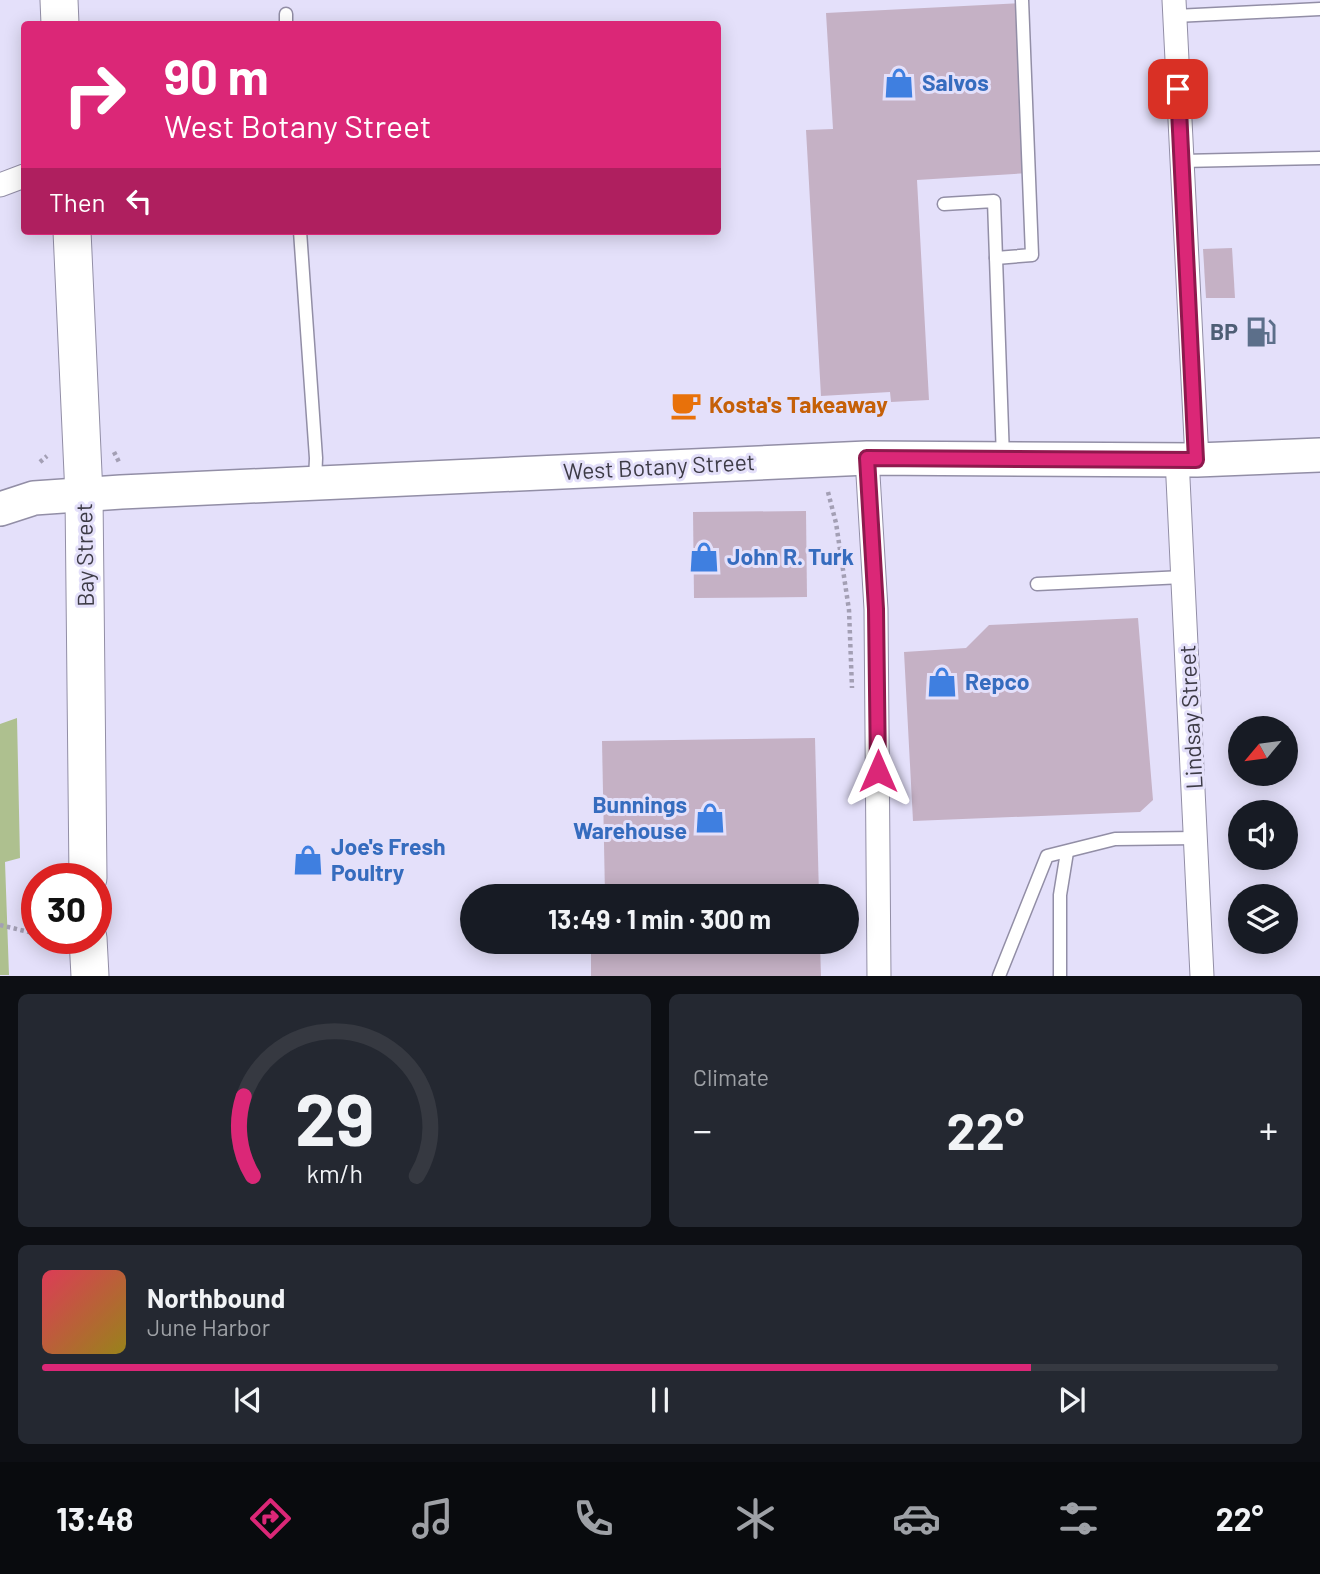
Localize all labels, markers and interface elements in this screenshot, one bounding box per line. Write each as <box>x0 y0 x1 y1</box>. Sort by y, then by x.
text: 90 m <box>164 46 269 105</box>
icon: right <box>49 49 140 140</box>
pin <box>1148 59 1208 119</box>
shop icon: Salvos <box>882 66 916 100</box>
place label: Salvos <box>922 68 989 96</box>
icon: arrive <box>1159 70 1197 108</box>
text: West Botany Street <box>164 106 432 144</box>
icon: left <box>120 182 158 220</box>
text: Then <box>49 186 106 217</box>
fuel station icon: BP <box>1244 315 1278 349</box>
place label: BP <box>1210 317 1238 345</box>
cafe icon: Kosta's Takeaway <box>669 388 703 422</box>
place label: Kosta's Takeaway <box>709 390 888 418</box>
street label: West Botany Street <box>562 447 756 485</box>
street label: Bay Street <box>69 503 99 607</box>
shop icon: John R. Turk <box>687 540 721 574</box>
place label: John R. Turk <box>727 542 854 570</box>
street label: Lindsay Street <box>1172 644 1208 790</box>
shop icon: Repco <box>925 665 959 699</box>
place label: Repco <box>965 667 1030 695</box>
north arrow <box>1228 716 1298 786</box>
map controls <box>1228 716 1298 954</box>
position arrow <box>841 734 915 808</box>
place label: Bunnings Warehouse <box>573 790 687 844</box>
button: sound <box>1228 800 1298 870</box>
shop icon: Bunnings Warehouse <box>693 801 727 835</box>
place label: Joe's Fresh Poultry <box>331 832 446 886</box>
shop icon: Joe's Fresh Poultry <box>291 843 325 877</box>
speed limit sign: 30 <box>21 863 112 954</box>
button: layers <box>1228 884 1298 954</box>
text: 13:49 · 1 min · 300 m <box>548 903 771 934</box>
text: Climate <box>693 1063 769 1091</box>
text: 29 <box>295 1074 374 1162</box>
text: 22° <box>947 1098 1024 1160</box>
text: − <box>693 1106 712 1152</box>
text: + <box>1259 1106 1278 1152</box>
text: km/h <box>306 1158 363 1188</box>
text: Northbound <box>147 1282 285 1313</box>
text: June Harbor <box>147 1313 270 1341</box>
icon: previous <box>229 1381 267 1419</box>
icon: pause <box>641 1381 679 1419</box>
icon: next <box>1053 1381 1091 1419</box>
icon: directions <box>246 1494 295 1543</box>
icon: music <box>408 1494 457 1543</box>
icon: phone <box>569 1494 618 1543</box>
icon: climate <box>731 1494 780 1543</box>
icon: car <box>892 1494 941 1543</box>
icon: filters <box>1054 1494 1103 1543</box>
text: 13:48 <box>56 1499 133 1537</box>
text: 22° <box>1216 1499 1264 1537</box>

